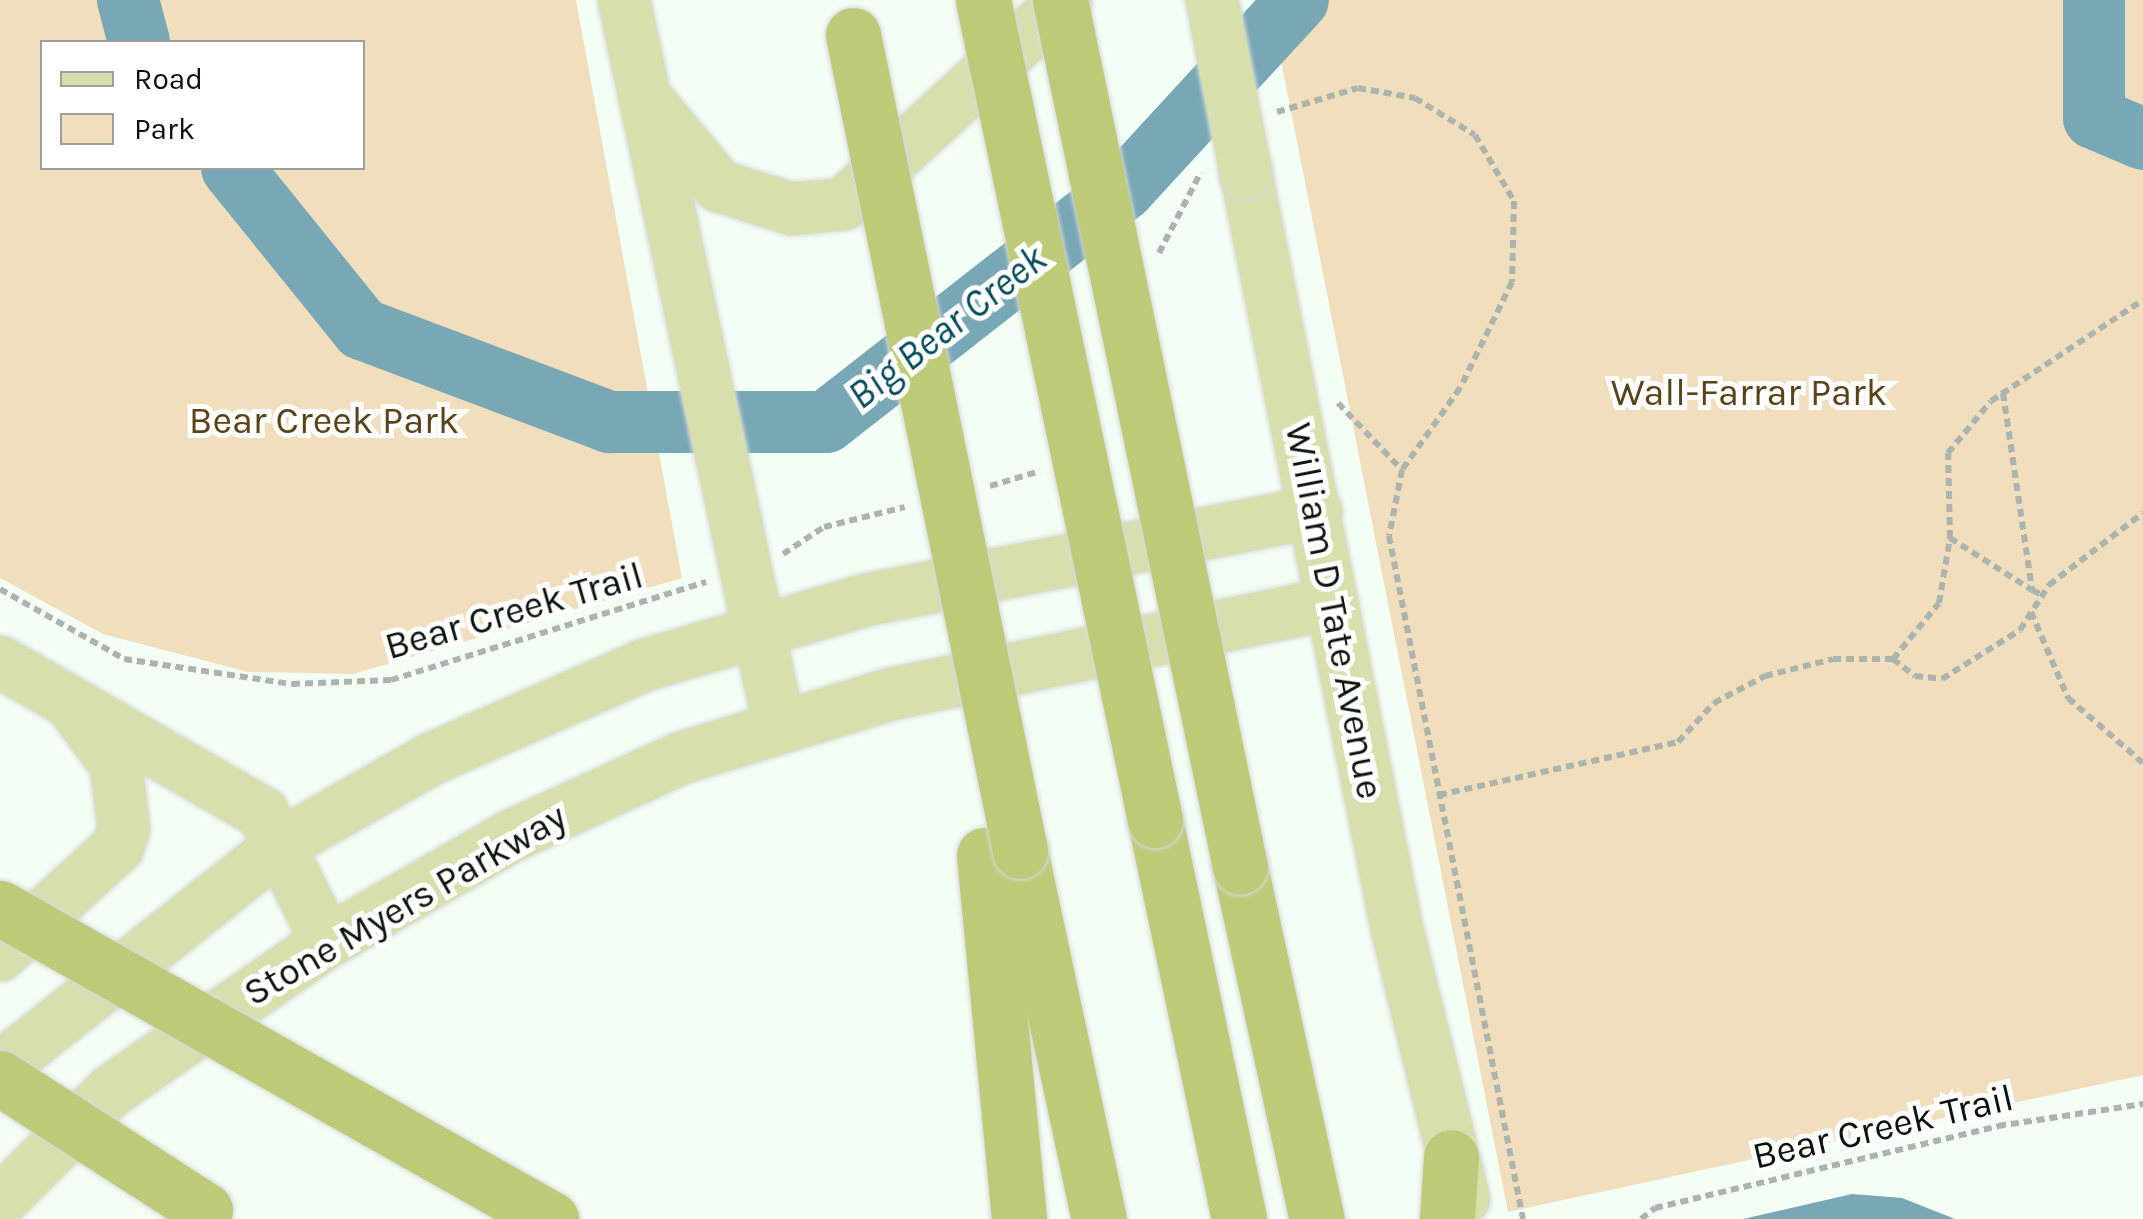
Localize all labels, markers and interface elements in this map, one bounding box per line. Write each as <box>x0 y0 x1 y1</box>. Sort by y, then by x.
legend <box>40 40 365 170</box>
text: Road <box>134 61 203 97</box>
text: Park <box>134 111 195 147</box>
water label: Big Bear Creek <box>838 235 1056 419</box>
park label: Wall-Farrar Park <box>1611 370 1887 416</box>
park label: Bear Creek Park <box>189 398 459 444</box>
street label: William D Tate Avenue <box>1275 419 1393 803</box>
street label: Bear Creek Trail <box>380 552 648 670</box>
street label: Stone Myers Parkway <box>236 794 574 1016</box>
street label: Bear Creek Trail <box>1748 1075 2018 1179</box>

